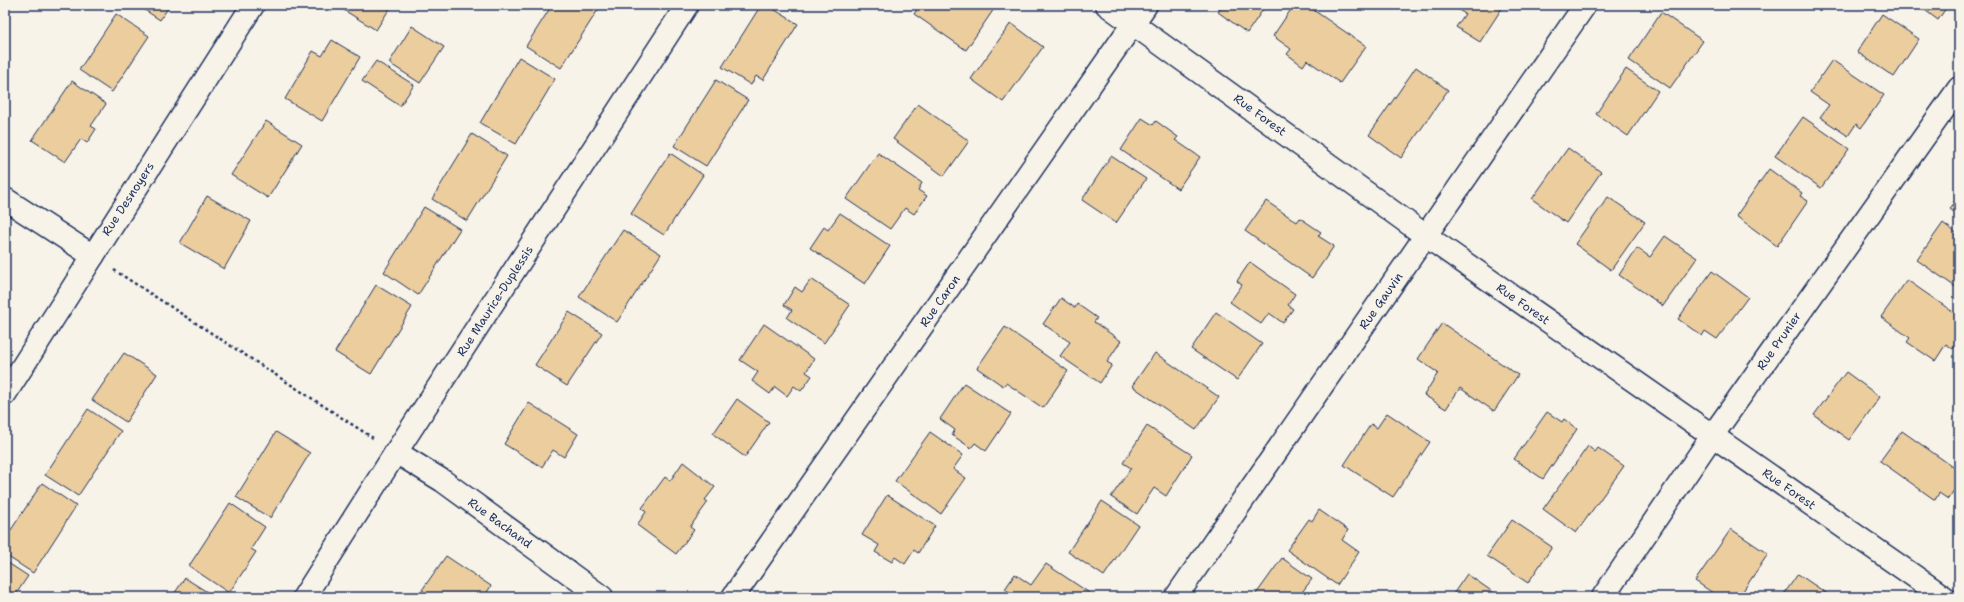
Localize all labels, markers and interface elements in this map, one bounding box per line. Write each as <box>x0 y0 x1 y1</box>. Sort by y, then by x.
street label: Rue Forest <box>1230 90 1290 140</box>
street label: Rue Desnoyers <box>98 159 158 239</box>
street label: Rue Maurice-Duplessis <box>453 242 537 360</box>
street label: Rue Gauvin <box>1356 269 1406 333</box>
street label: Rue Caron <box>916 272 964 330</box>
street label: Rue Forest <box>1493 280 1553 328</box>
street label: Rue Prunier <box>1753 309 1805 373</box>
street label: Rue Forest <box>1759 465 1819 513</box>
street label: Rue Bachand <box>465 494 536 552</box>

